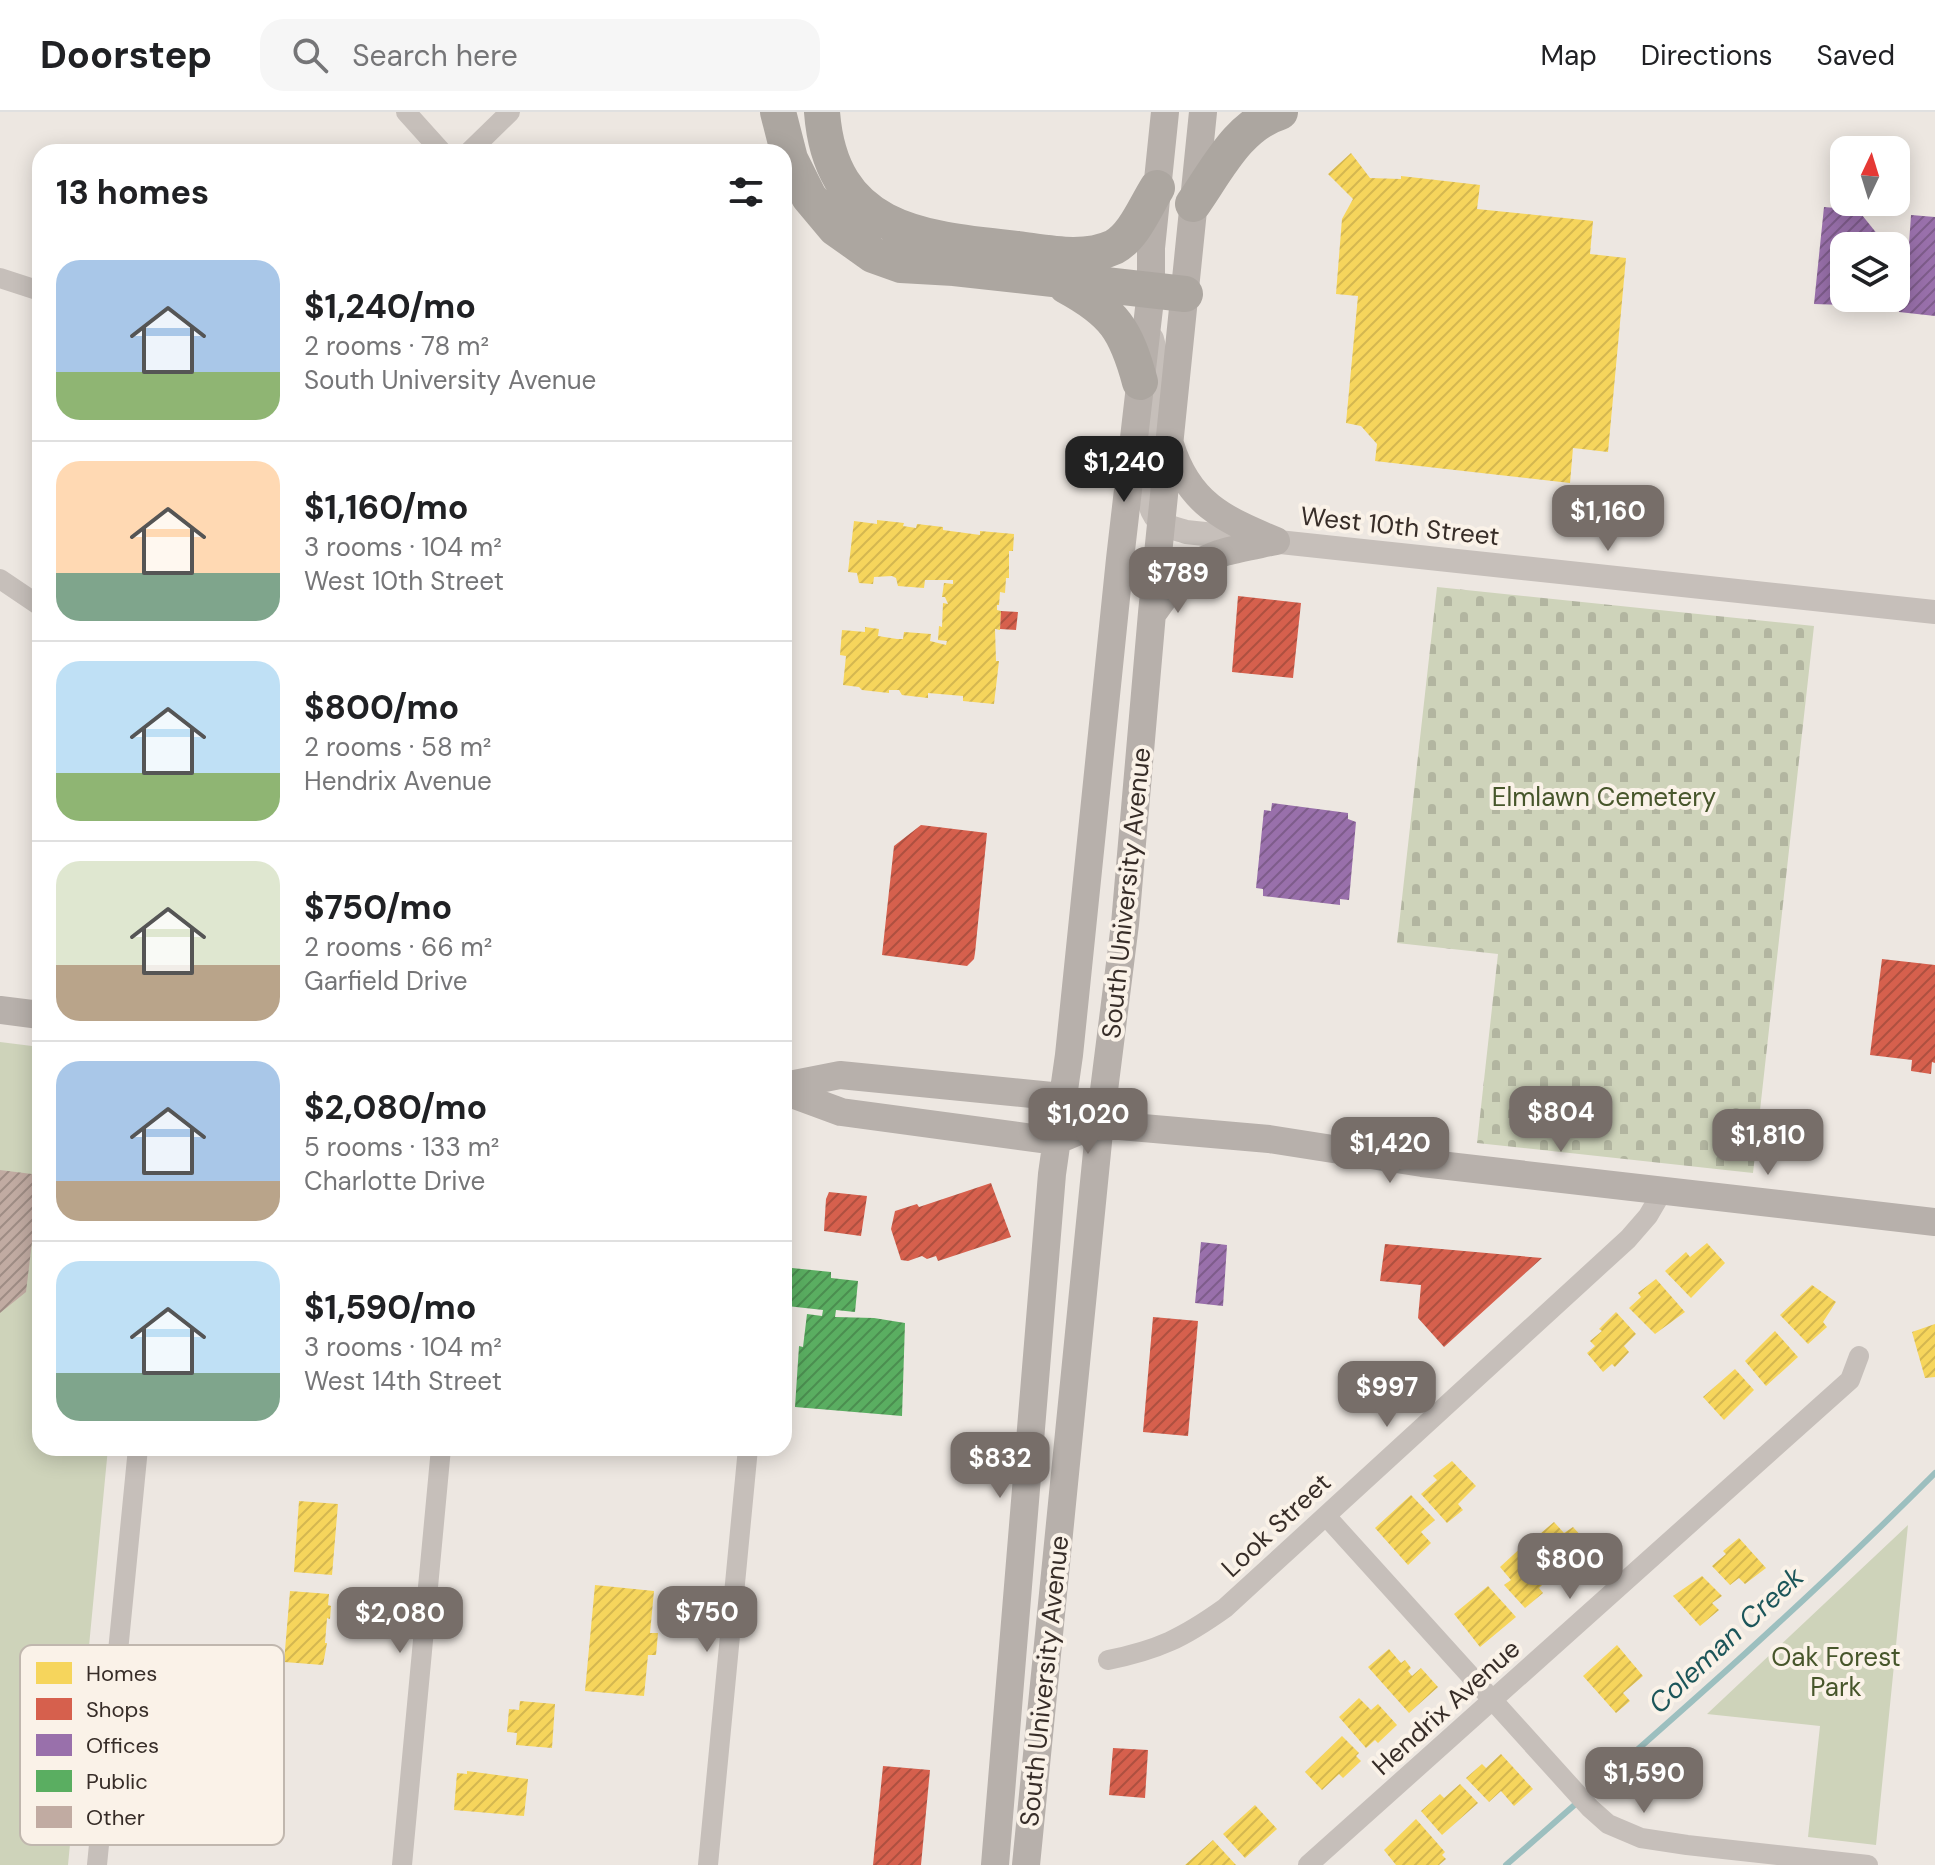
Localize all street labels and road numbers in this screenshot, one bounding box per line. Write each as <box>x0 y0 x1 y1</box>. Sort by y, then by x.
street label: West 10th Street <box>1299 499 1501 553</box>
street label: South University Avenue <box>1094 746 1158 1040</box>
street label: Look Street <box>1214 1466 1338 1584</box>
street label: South University Avenue <box>1012 1534 1076 1828</box>
street label: Hendrix Avenue <box>1365 1632 1527 1782</box>

